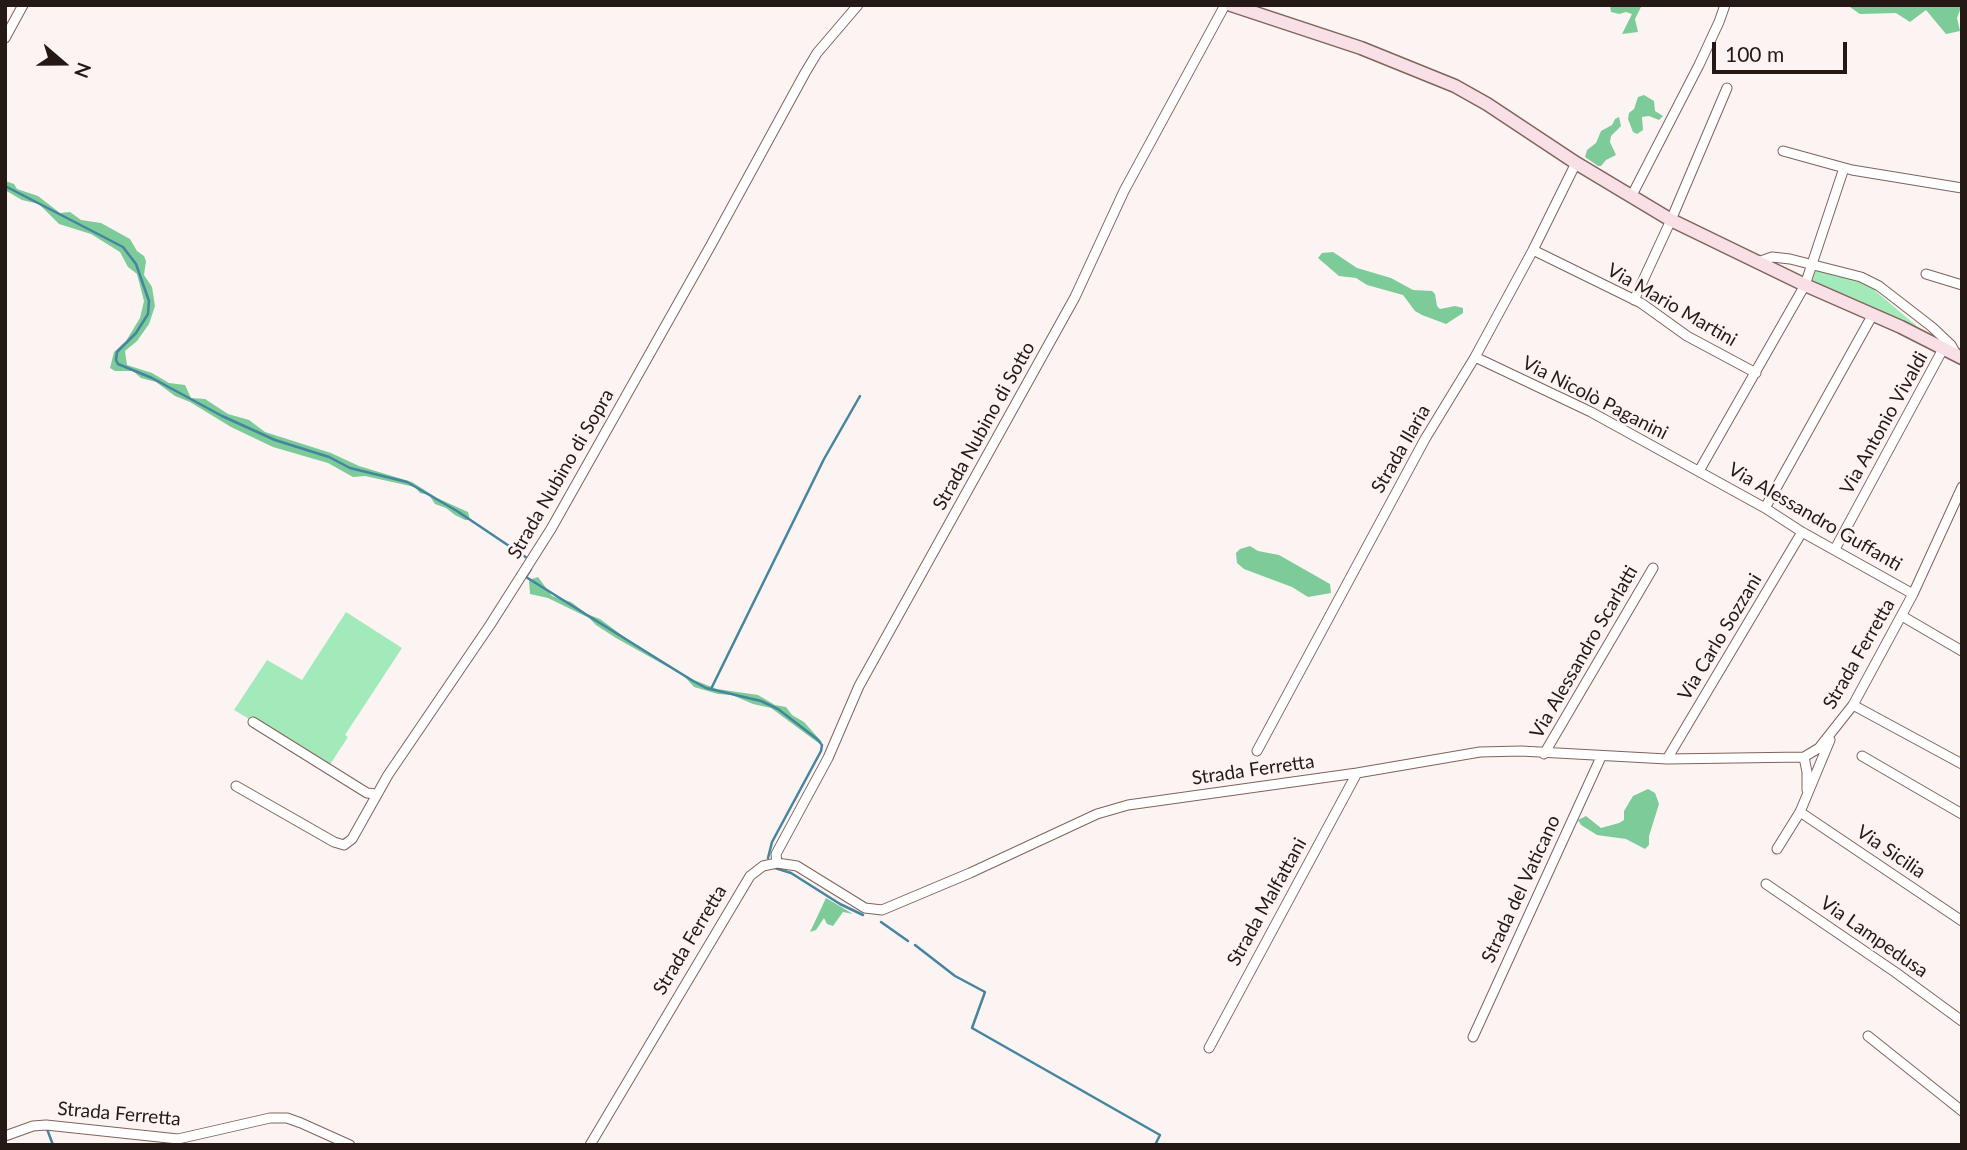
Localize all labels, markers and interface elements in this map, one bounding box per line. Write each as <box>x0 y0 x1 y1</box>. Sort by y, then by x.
north arrow <box>28 28 98 98</box>
scale bar <box>1715 28 1850 72</box>
text: 100 m <box>1725 41 1784 66</box>
text: N <box>70 60 97 81</box>
street label: Via Mario Martini <box>1603 259 1741 351</box>
street label: Strada Nubino di Sotto <box>928 338 1040 514</box>
street label: Via Antonio Vivaldi <box>1835 348 1933 498</box>
street label: Via Nicolò Paganini <box>1518 351 1672 445</box>
street label: Strada Nubino di Sopra <box>503 385 619 563</box>
street label: Strada Ilaria <box>1367 401 1435 497</box>
street label: Via Alessandro Guffanti <box>1724 458 1906 576</box>
street label: Via Alessandro Scarlatti <box>1525 562 1643 742</box>
street label: Via Carlo Sozzani <box>1673 570 1767 704</box>
street label: Strada Ferretta <box>1818 595 1900 713</box>
street label: Strada Ferretta <box>1190 750 1316 790</box>
street label: Strada del Vaticano <box>1477 812 1565 966</box>
street label: Via Sicilia <box>1852 821 1930 883</box>
street label: Strada Malfattani <box>1222 834 1312 970</box>
street label: Strada Ferretta <box>648 881 732 999</box>
street label: Via Lampedusa <box>1816 891 1932 983</box>
street label: Strada Ferretta <box>56 1097 182 1131</box>

